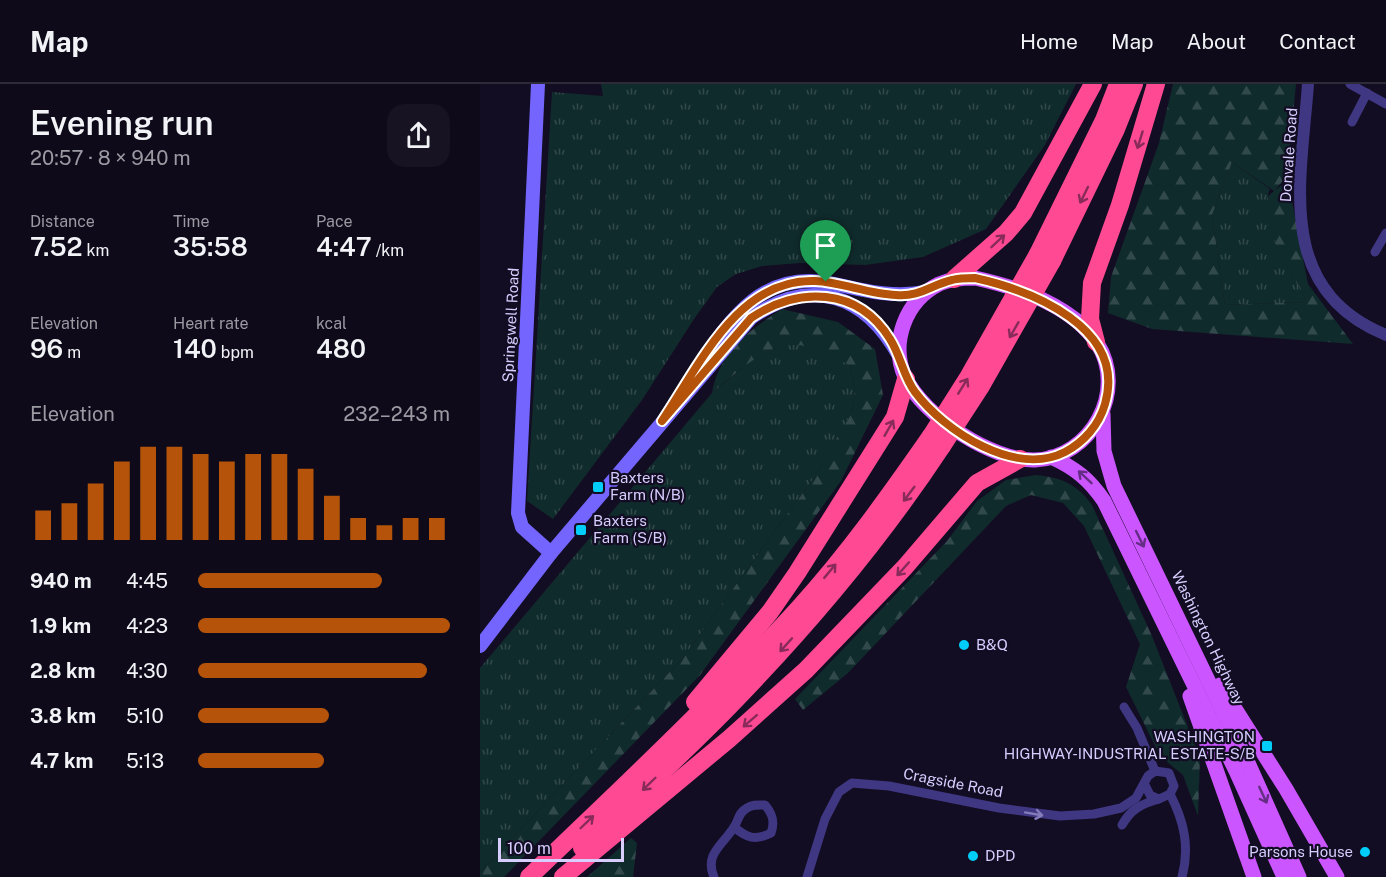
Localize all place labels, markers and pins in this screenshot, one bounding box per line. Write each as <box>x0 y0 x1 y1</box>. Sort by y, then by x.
pin <box>800 220 851 282</box>
place label: Baxters Farm (N/B) <box>610 469 685 503</box>
marker: Baxters Farm (N/B) <box>591 480 605 494</box>
place label: Baxters Farm (S/B) <box>593 512 667 546</box>
marker: Baxters Farm (S/B) <box>574 523 588 537</box>
place label: B&Q <box>976 636 1008 653</box>
marker: B&Q <box>957 638 971 652</box>
place label: WASHINGTON HIGHWAY-INDUSTRIAL ESTATE-S/B <box>1004 728 1255 762</box>
marker: WASHINGTON HIGHWAY-INDUSTRIAL ESTATE-S/B <box>1260 739 1274 753</box>
place label: Parsons House <box>1249 843 1353 860</box>
marker: Parsons House <box>1358 845 1372 859</box>
place label: DPD <box>985 847 1015 864</box>
marker: DPD <box>966 849 980 863</box>

